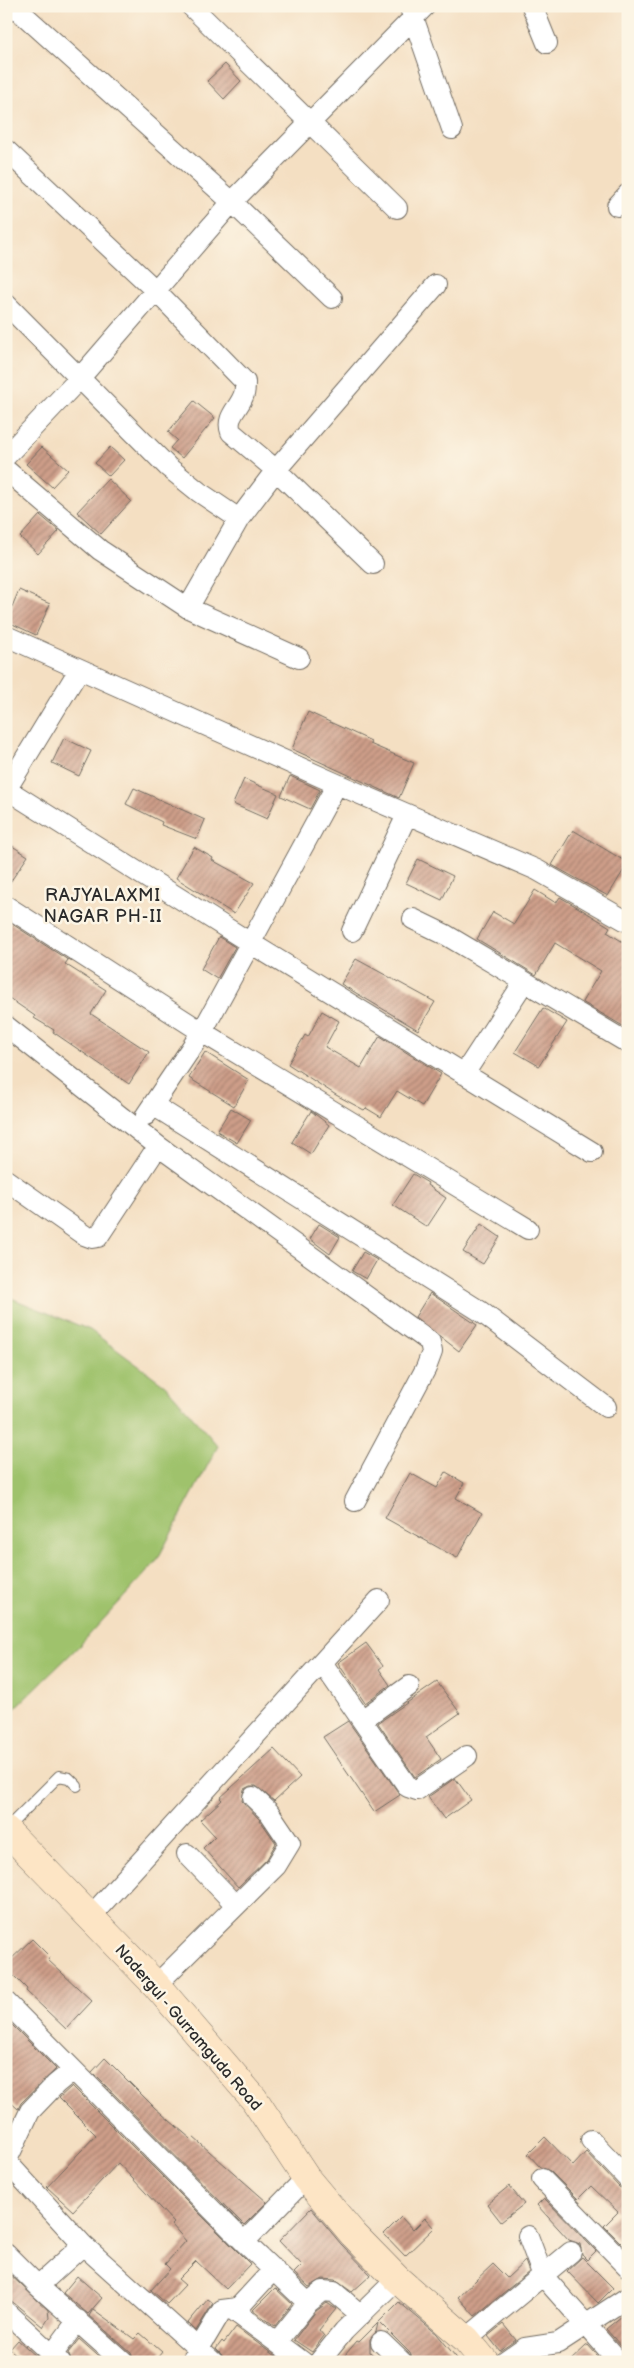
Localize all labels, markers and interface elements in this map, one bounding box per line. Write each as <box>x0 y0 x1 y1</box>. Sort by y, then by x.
district label: RAJYALAXMI NAGAR PH-II <box>43 885 163 927</box>
street label: Nadergul - Gurramguda Road <box>111 1941 265 2115</box>

